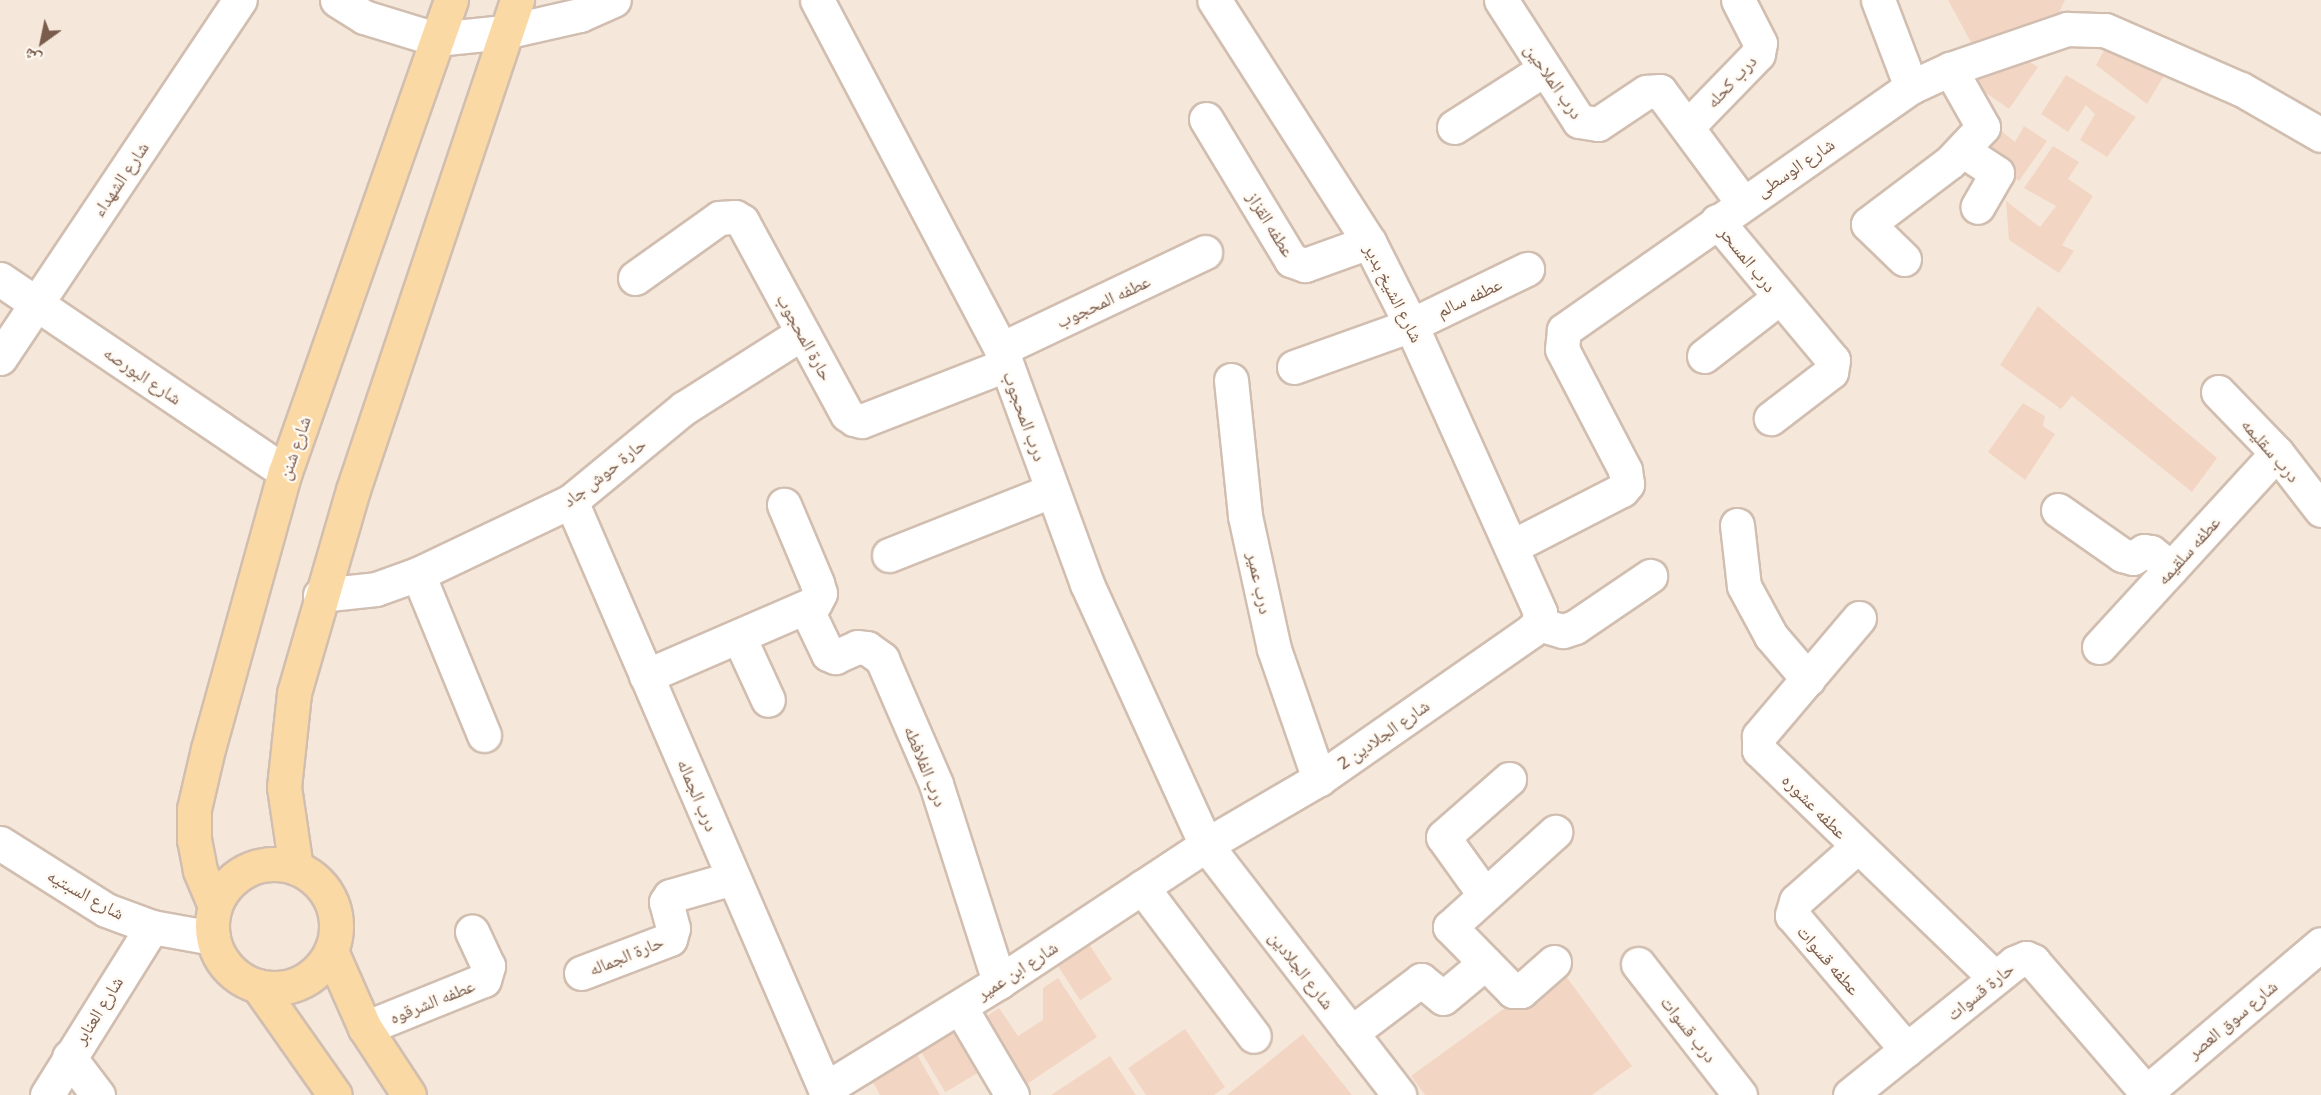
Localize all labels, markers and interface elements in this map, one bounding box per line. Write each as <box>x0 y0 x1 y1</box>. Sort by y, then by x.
north arrow <box>12 12 72 72</box>
street label: درب الملاحين <box>1520 39 1588 123</box>
text: ش <box>20 45 44 70</box>
street label: درب كحله <box>1701 50 1761 112</box>
street label: شارع الوسطى <box>1752 133 1838 201</box>
street label: شارع الشهداء <box>87 137 153 221</box>
street label: عطفه القزاز <box>1242 187 1300 261</box>
street label: درب المسحر <box>1715 221 1781 297</box>
street label: شارع الشيخ بدير <box>1360 240 1428 346</box>
street label: عطفه المحجوب <box>1053 270 1153 332</box>
street label: عطفه سالم <box>1433 273 1505 321</box>
street label: حارة المحجوب <box>772 290 838 384</box>
street label: شارع البورصه <box>100 341 186 409</box>
street label: درب المحجوب <box>999 368 1051 464</box>
street label: شارع شنن <box>273 413 315 483</box>
street label: درب سقليمه <box>2237 414 2305 486</box>
street label: حارة حوش جاد <box>558 433 650 511</box>
street label: عطفه سلقيمه <box>2152 511 2224 589</box>
street label: درب عمير <box>1243 550 1277 616</box>
street label: شارع الجلادين 2 <box>1333 694 1433 774</box>
street label: درب الفلافطه <box>900 722 952 810</box>
street label: درب الجماله <box>673 756 723 834</box>
street label: عطفه عشوره <box>1778 769 1852 843</box>
street label: شارع السبتيه <box>44 864 128 924</box>
street label: عطفه قسوات <box>1793 921 1865 999</box>
street label: شارع الجلادين <box>1265 927 1339 1013</box>
street label: حارة الجماله <box>586 930 666 980</box>
street label: شارع ابن عمير <box>972 936 1062 1004</box>
street label: حارة قسوات <box>1942 957 2018 1025</box>
street label: شارع العنابر <box>69 972 127 1048</box>
street label: عطفه الشرقوه <box>386 974 478 1028</box>
street label: شارع سوق العصر <box>2183 975 2281 1063</box>
street label: درب قسوات <box>1656 991 1722 1067</box>

